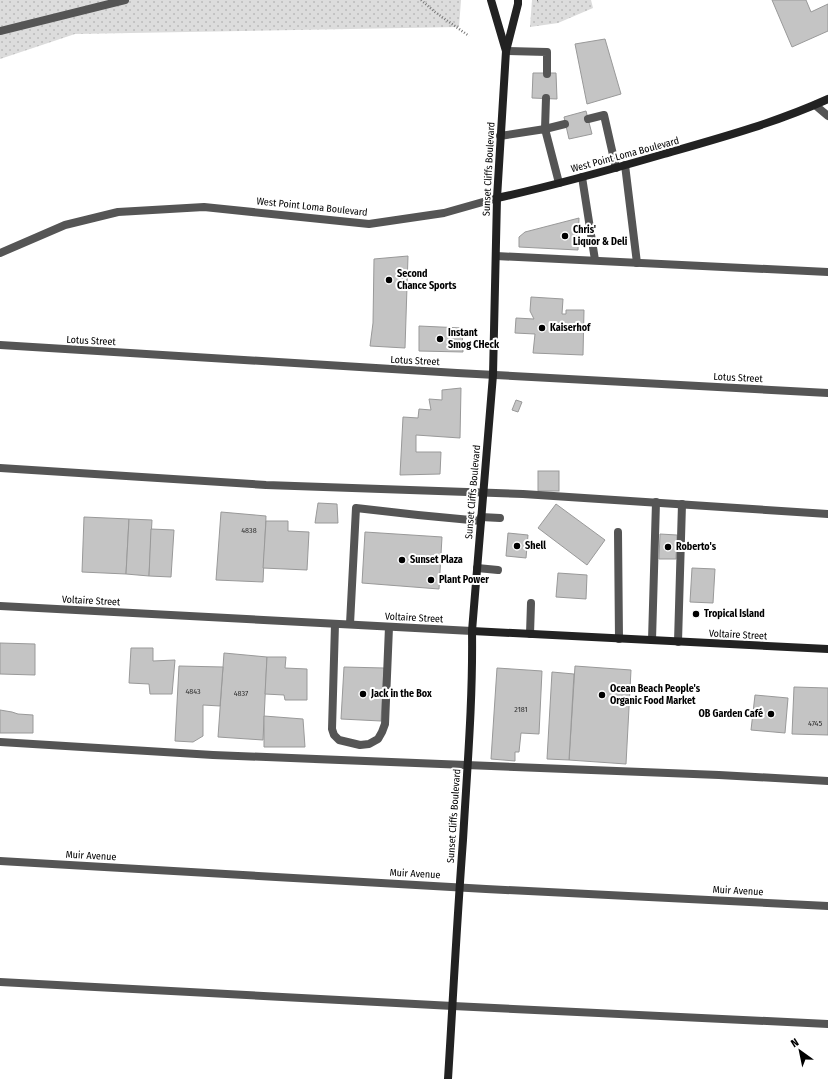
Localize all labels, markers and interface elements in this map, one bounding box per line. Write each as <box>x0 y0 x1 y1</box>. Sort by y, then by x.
street label: Sunset Cliffs Boulevard <box>481 122 497 216</box>
street label: West Point Loma Boulevard <box>570 135 680 175</box>
street label: West Point Loma Boulevard <box>256 195 368 219</box>
place label: Chris' Liquor & Deli <box>573 224 628 248</box>
marker: Chris' Liquor & Deli <box>560 231 570 241</box>
place label: Second Chance Sports <box>397 268 457 292</box>
marker: Second Chance Sports <box>384 275 394 285</box>
place label: Kaiserhof <box>550 322 591 334</box>
marker: Kaiserhof <box>537 323 547 333</box>
place label: Instant Smog CHeck <box>448 327 500 351</box>
street label: Lotus Street <box>66 334 117 348</box>
marker: Instant Smog CHeck <box>435 334 445 344</box>
street label: Lotus Street <box>390 354 441 368</box>
street label: Lotus Street <box>713 371 764 385</box>
street label: Sunset Cliffs Boulevard <box>463 444 483 540</box>
house number: 4838 <box>241 526 257 535</box>
place label: Shell <box>525 540 546 552</box>
marker: Shell <box>512 541 522 551</box>
place label: Roberto's <box>676 541 717 553</box>
marker: Roberto's <box>663 542 673 552</box>
place label: Sunset Plaza <box>410 554 463 566</box>
marker: Sunset Plaza <box>397 555 407 565</box>
place label: Plant Power <box>439 574 489 586</box>
marker: Plant Power <box>426 575 436 585</box>
street label: Voltaire Street <box>61 593 121 609</box>
place label: Tropical Island <box>704 608 765 620</box>
marker: Tropical Island <box>691 609 701 619</box>
street label: Voltaire Street <box>384 610 444 626</box>
street label: Voltaire Street <box>708 627 768 643</box>
place label: Ocean Beach People's Organic Food Market <box>610 683 701 707</box>
house number: 4843 <box>185 687 201 696</box>
place label: Jack in the Box <box>370 688 432 700</box>
house number: 4837 <box>234 689 249 698</box>
marker: Jack in the Box <box>358 689 368 699</box>
marker: Ocean Beach People's Organic Food Market <box>597 690 607 700</box>
house number: 2181 <box>514 705 528 714</box>
place label: OB Garden Café <box>699 707 763 720</box>
marker: OB Garden Café <box>766 709 776 719</box>
house number: 4745 <box>808 719 822 728</box>
street label: Sunset Cliffs Boulevard <box>445 769 463 863</box>
street label: Muir Avenue <box>65 849 117 863</box>
street label: Muir Avenue <box>389 867 441 881</box>
street label: Muir Avenue <box>712 884 764 898</box>
north arrow <box>780 1031 820 1071</box>
text: N <box>789 1036 801 1050</box>

